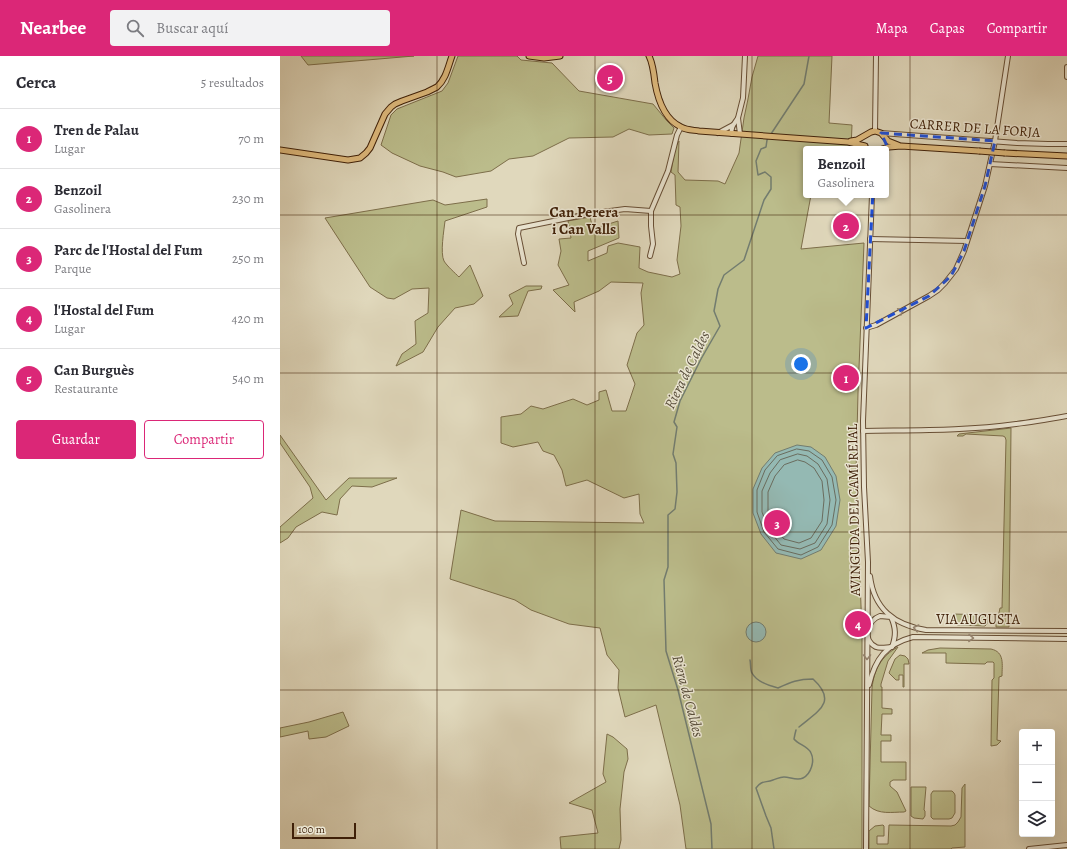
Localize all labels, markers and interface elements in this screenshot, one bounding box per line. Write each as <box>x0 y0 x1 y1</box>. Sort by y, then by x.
search box <box>110 10 390 46</box>
text: Nearbee <box>20 15 86 41</box>
icon: search <box>124 17 146 39</box>
text: Buscar aquí <box>156 18 228 38</box>
text: Mapa <box>876 19 908 38</box>
text: Capas <box>930 19 965 38</box>
text: Compartir <box>987 19 1047 38</box>
pin: 5 <box>597 63 623 93</box>
text: Cerca <box>16 71 56 94</box>
text: 5 resultados <box>201 74 264 91</box>
street label: CARRER DE LA FORJA <box>909 114 1042 142</box>
text: Tren de Palau <box>54 120 139 140</box>
text: 1 <box>27 130 31 147</box>
text: 70 m <box>238 130 264 147</box>
text: Lugar <box>54 140 85 157</box>
popup <box>803 146 889 198</box>
text: Benzoil <box>818 154 865 174</box>
text: Gasolinera <box>818 174 875 191</box>
text: Benzoil <box>54 180 102 200</box>
text: 2 <box>26 190 32 207</box>
text: 230 m <box>232 190 264 207</box>
text: Gasolinera <box>54 200 111 217</box>
district label: Can Perera i Can Valls <box>550 202 619 239</box>
pin: 2 <box>833 211 859 241</box>
text: Parc de l'Hostal del Fum <box>54 240 202 260</box>
text: 3 <box>26 250 32 267</box>
text: 250 m <box>232 250 264 267</box>
text: Parque <box>54 260 91 277</box>
text: l'Hostal del Fum <box>54 300 154 320</box>
one-way arrow <box>897 309 904 316</box>
text: 4 <box>26 310 32 327</box>
text: 420 m <box>232 310 264 327</box>
text: Lugar <box>54 320 85 337</box>
water label: Riera de Caldes <box>660 328 714 412</box>
your location <box>791 354 811 374</box>
text: Can Burguès <box>54 360 134 380</box>
pin: 1 <box>833 363 859 393</box>
text: 5 <box>26 370 32 387</box>
text: 540 m <box>232 370 264 387</box>
text: Restaurante <box>54 380 118 397</box>
button: Guardar <box>16 420 136 459</box>
button: Compartir <box>144 420 264 459</box>
street label: AVINGUDA DEL CAMÍ REIAL <box>843 423 865 597</box>
pin: 3 <box>764 508 790 538</box>
pin: 4 <box>845 609 871 639</box>
street label: VIA AUGUSTA <box>935 610 1021 629</box>
one-way arrow <box>913 624 919 632</box>
one-way arrow <box>968 634 974 642</box>
water label: Riera de Caldes <box>667 653 709 739</box>
one-way arrow <box>863 654 871 660</box>
map controls <box>1019 729 1055 837</box>
button: + <box>1019 729 1055 765</box>
button: − <box>1019 765 1055 801</box>
button: layers <box>1019 801 1055 837</box>
scale bar <box>292 821 356 840</box>
text: 100 m <box>298 822 325 837</box>

